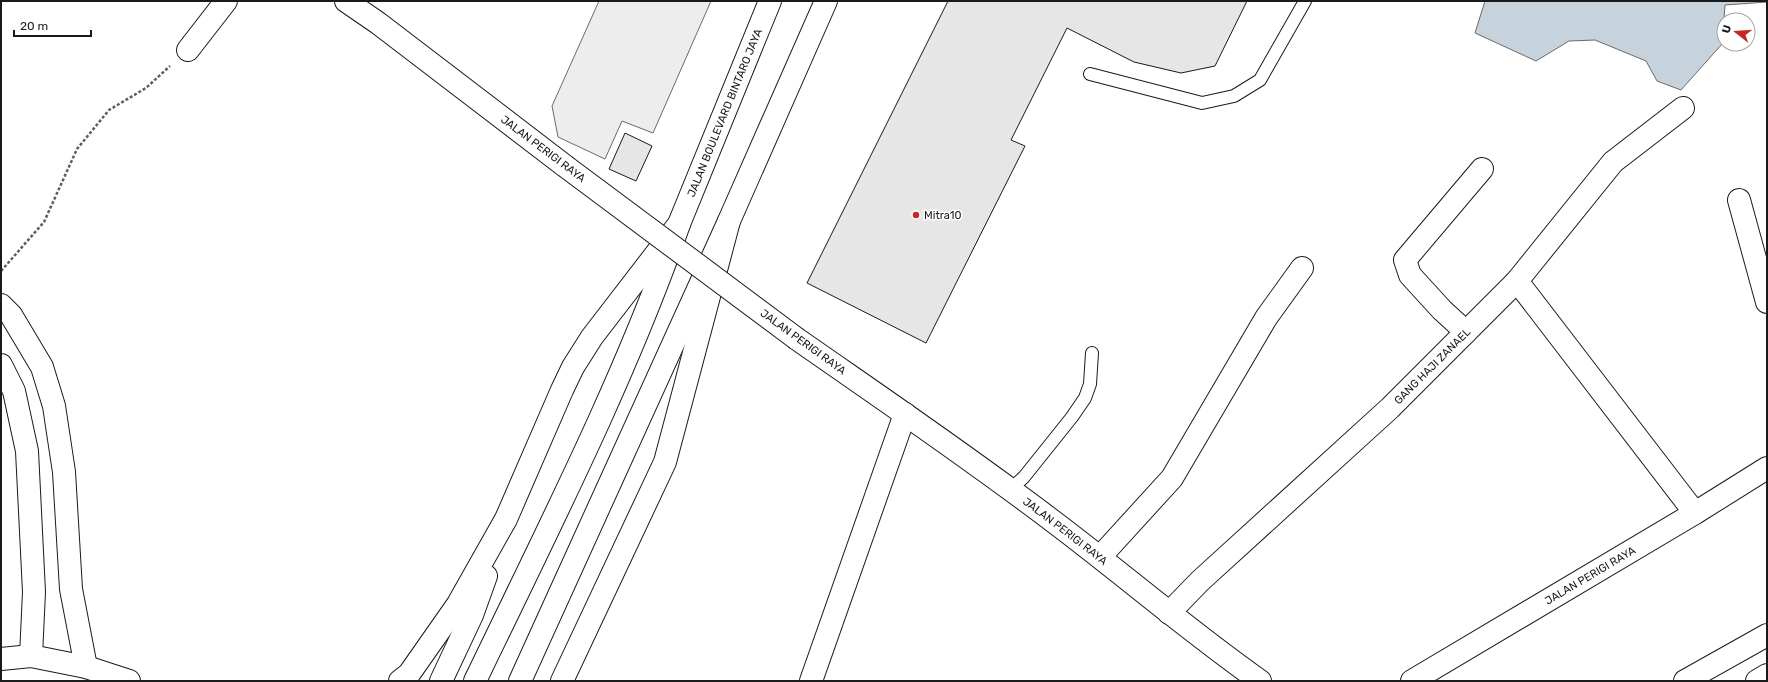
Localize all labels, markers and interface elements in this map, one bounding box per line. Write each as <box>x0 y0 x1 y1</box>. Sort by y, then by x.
scale bar <box>14 12 91 38</box>
north arrow <box>1716 12 1756 52</box>
text: 20 m <box>20 19 48 33</box>
text: U <box>1720 23 1734 35</box>
street label: JALAN BOULEVARD BINTARO JAYA <box>684 26 765 199</box>
street label: JALAN PERIGI RAYA <box>498 113 588 185</box>
place label: Mitra10 <box>924 209 962 222</box>
marker: Mitra10 <box>911 210 921 220</box>
street label: JALAN PERIGI RAYA <box>758 307 849 378</box>
street label: GANG HAJI ZANAEL <box>1391 325 1473 407</box>
street label: JALAN PERIGI RAYA <box>1021 495 1111 568</box>
street label: JALAN PERIGI RAYA <box>1542 543 1638 607</box>

